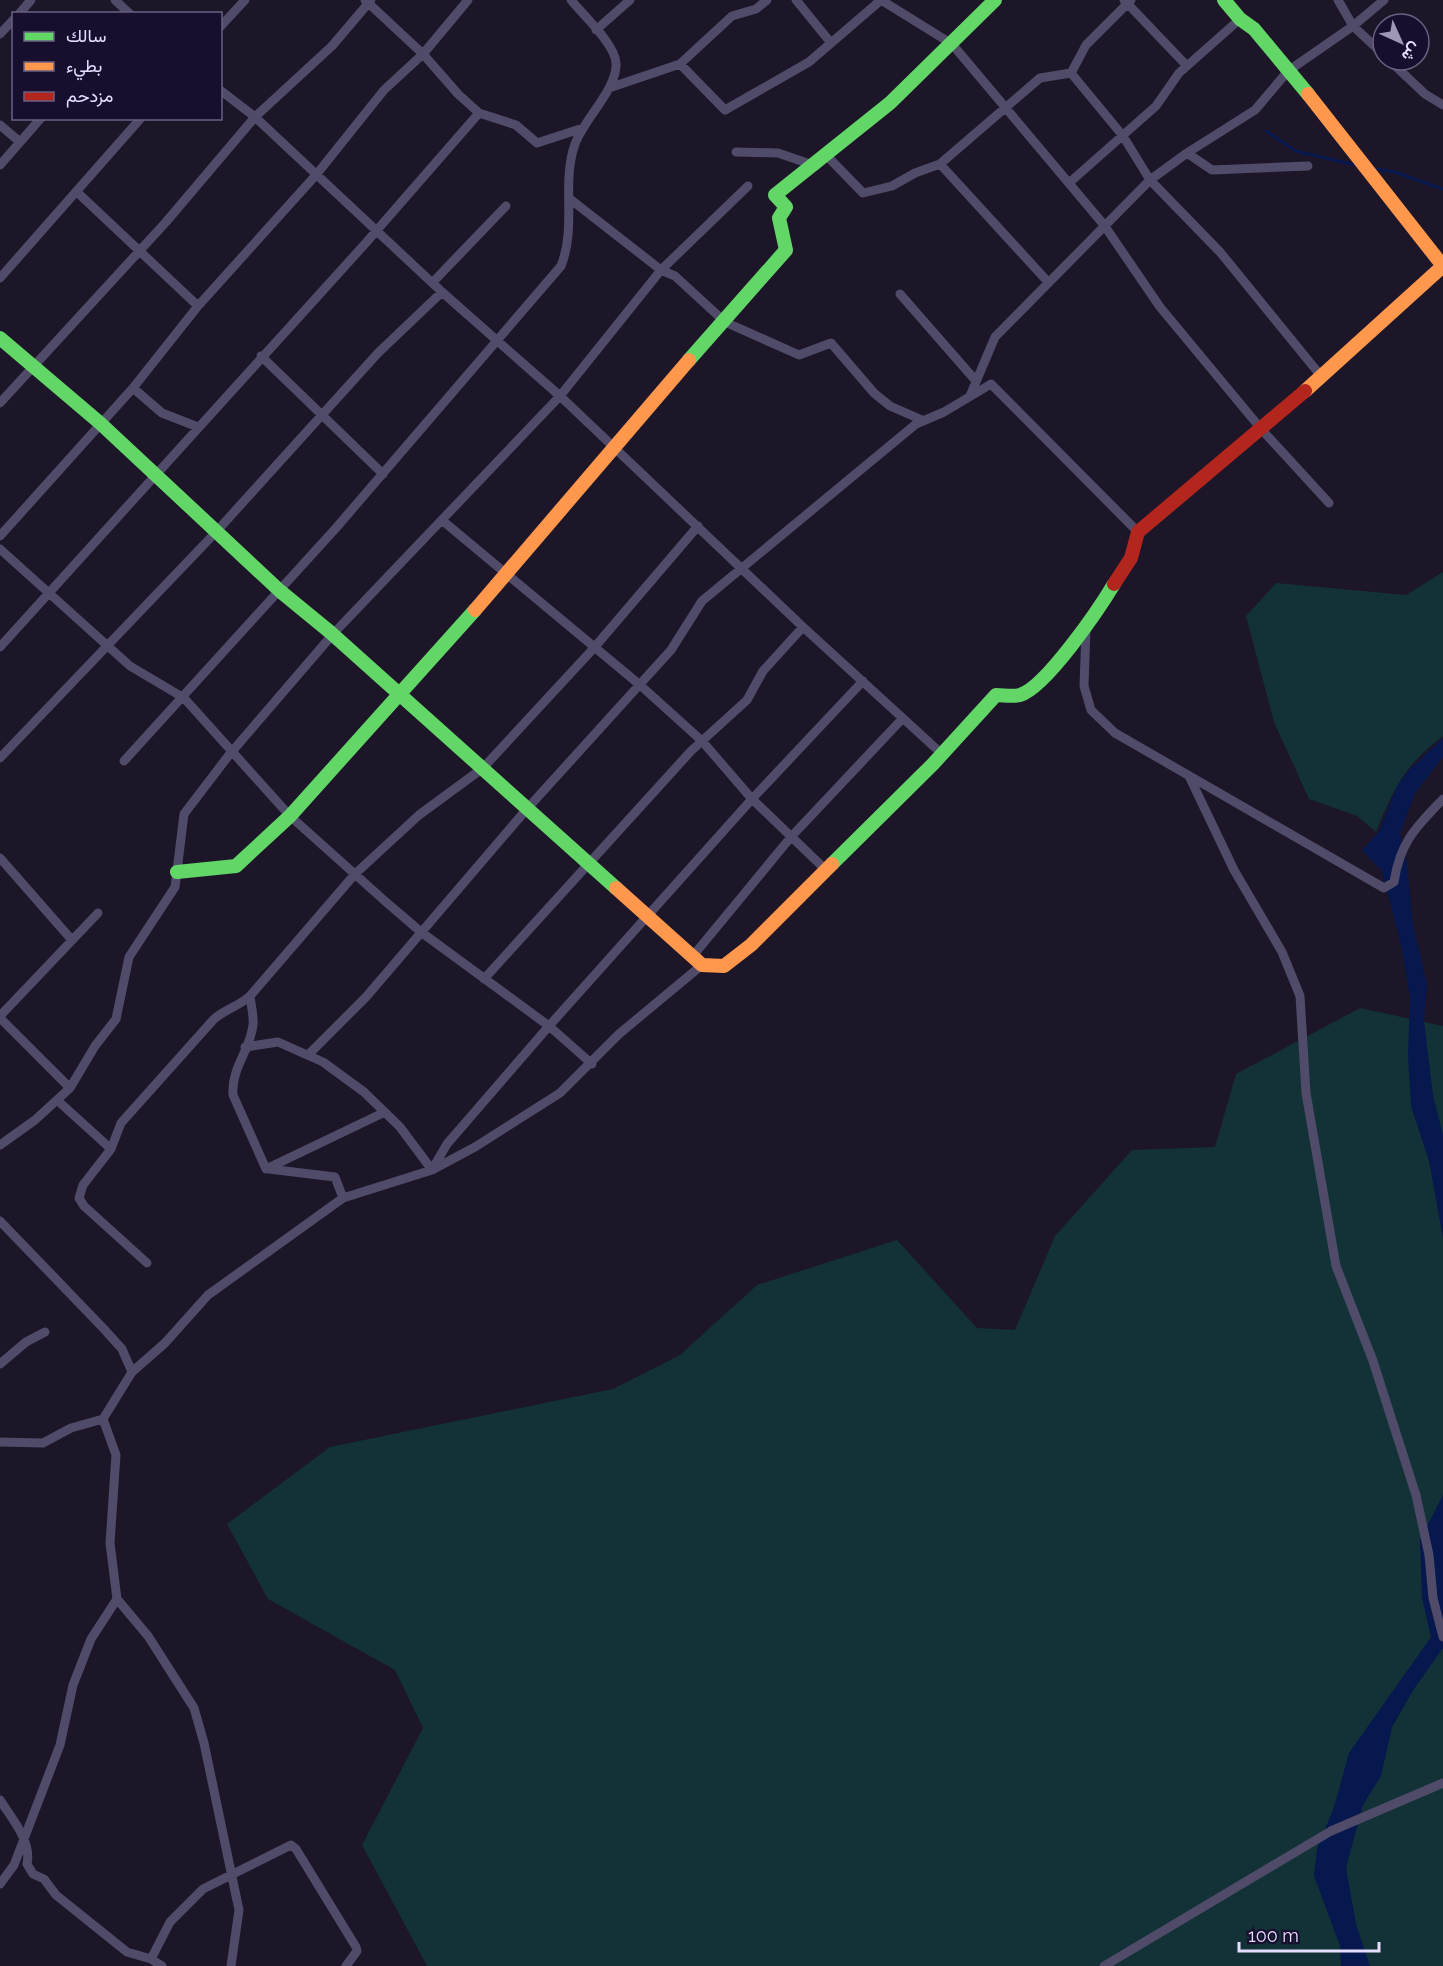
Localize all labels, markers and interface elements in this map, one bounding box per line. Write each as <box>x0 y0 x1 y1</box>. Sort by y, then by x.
legend <box>12 12 222 120</box>
north arrow <box>1371 12 1431 72</box>
text: سالك <box>66 25 106 46</box>
text: ش <box>1398 39 1425 66</box>
text: بطيء <box>66 55 102 81</box>
text: مزدحم <box>66 85 113 108</box>
scale bar <box>1239 1915 1378 1953</box>
text: 100 m <box>1248 1925 1299 1946</box>

